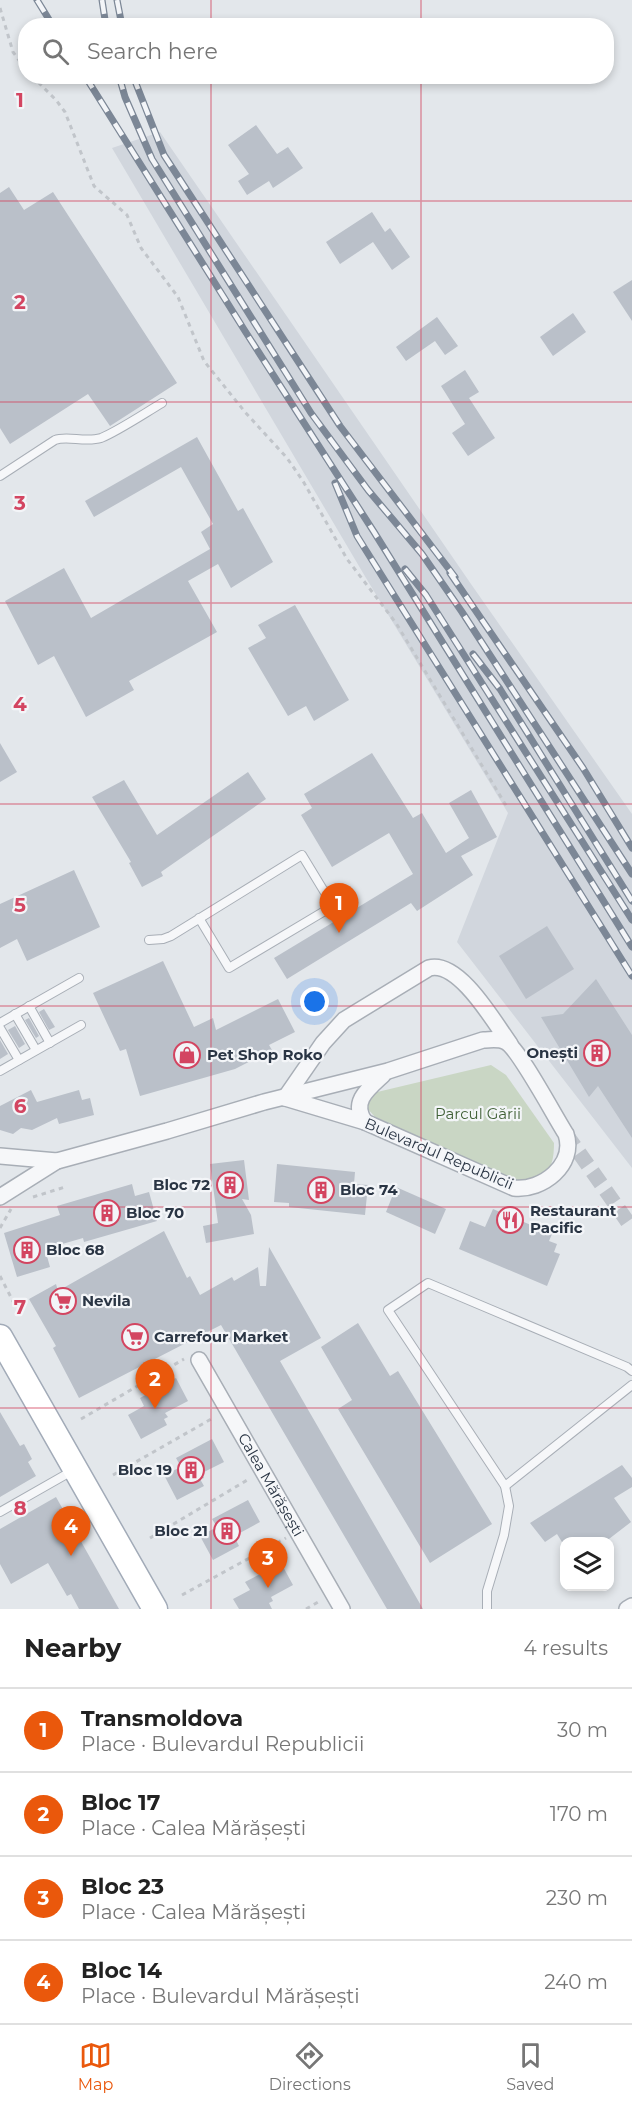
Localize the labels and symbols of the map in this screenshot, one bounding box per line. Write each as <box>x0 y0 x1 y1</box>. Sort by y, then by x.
text: 1 <box>16 88 24 112</box>
text: 2 <box>14 290 26 314</box>
text: 3 <box>13 491 26 515</box>
text: 4 <box>13 692 27 716</box>
pin: 1 <box>320 884 358 933</box>
text: 5 <box>14 893 26 917</box>
your location <box>300 987 329 1016</box>
building icon: Onești <box>582 1038 612 1068</box>
shop icon: Pet Shop Roko <box>172 1040 202 1070</box>
place label: Onești <box>526 1043 578 1063</box>
place label: Pet Shop Roko <box>207 1045 323 1064</box>
text: 6 <box>14 1094 27 1118</box>
park label: Parcul Gării <box>435 1104 521 1123</box>
street label: Bulevardul Republicii <box>362 1114 516 1194</box>
building icon: Bloc 72 <box>215 1170 245 1200</box>
place label: Bloc 72 <box>153 1175 210 1194</box>
building icon: Bloc 74 <box>306 1175 336 1205</box>
place label: Bloc 74 <box>340 1180 398 1199</box>
building icon: Bloc 70 <box>92 1198 122 1228</box>
place label: Restaurant Pacific <box>530 1201 617 1237</box>
place label: Bloc 70 <box>126 1203 184 1222</box>
restaurant icon: Restaurant Pacific <box>495 1205 525 1235</box>
building icon: Bloc 68 <box>12 1235 42 1265</box>
place label: Bloc 68 <box>46 1240 104 1259</box>
supermarket icon: Nevila <box>48 1286 78 1316</box>
place label: Nevila <box>82 1291 131 1310</box>
text: 7 <box>14 1295 26 1319</box>
supermarket icon: Carrefour Market <box>120 1322 150 1352</box>
place label: Carrefour Market <box>154 1327 289 1346</box>
pin: 2 <box>136 1360 174 1409</box>
street label: Calea Mărășești <box>234 1429 308 1540</box>
building icon: Bloc 19 <box>176 1455 206 1485</box>
place label: Bloc 19 <box>118 1460 172 1479</box>
text: 8 <box>13 1496 27 1520</box>
pin: 4 <box>52 1506 90 1556</box>
building icon: Bloc 21 <box>212 1516 242 1546</box>
place label: Bloc 21 <box>154 1521 208 1540</box>
pin: 3 <box>248 1538 288 1588</box>

